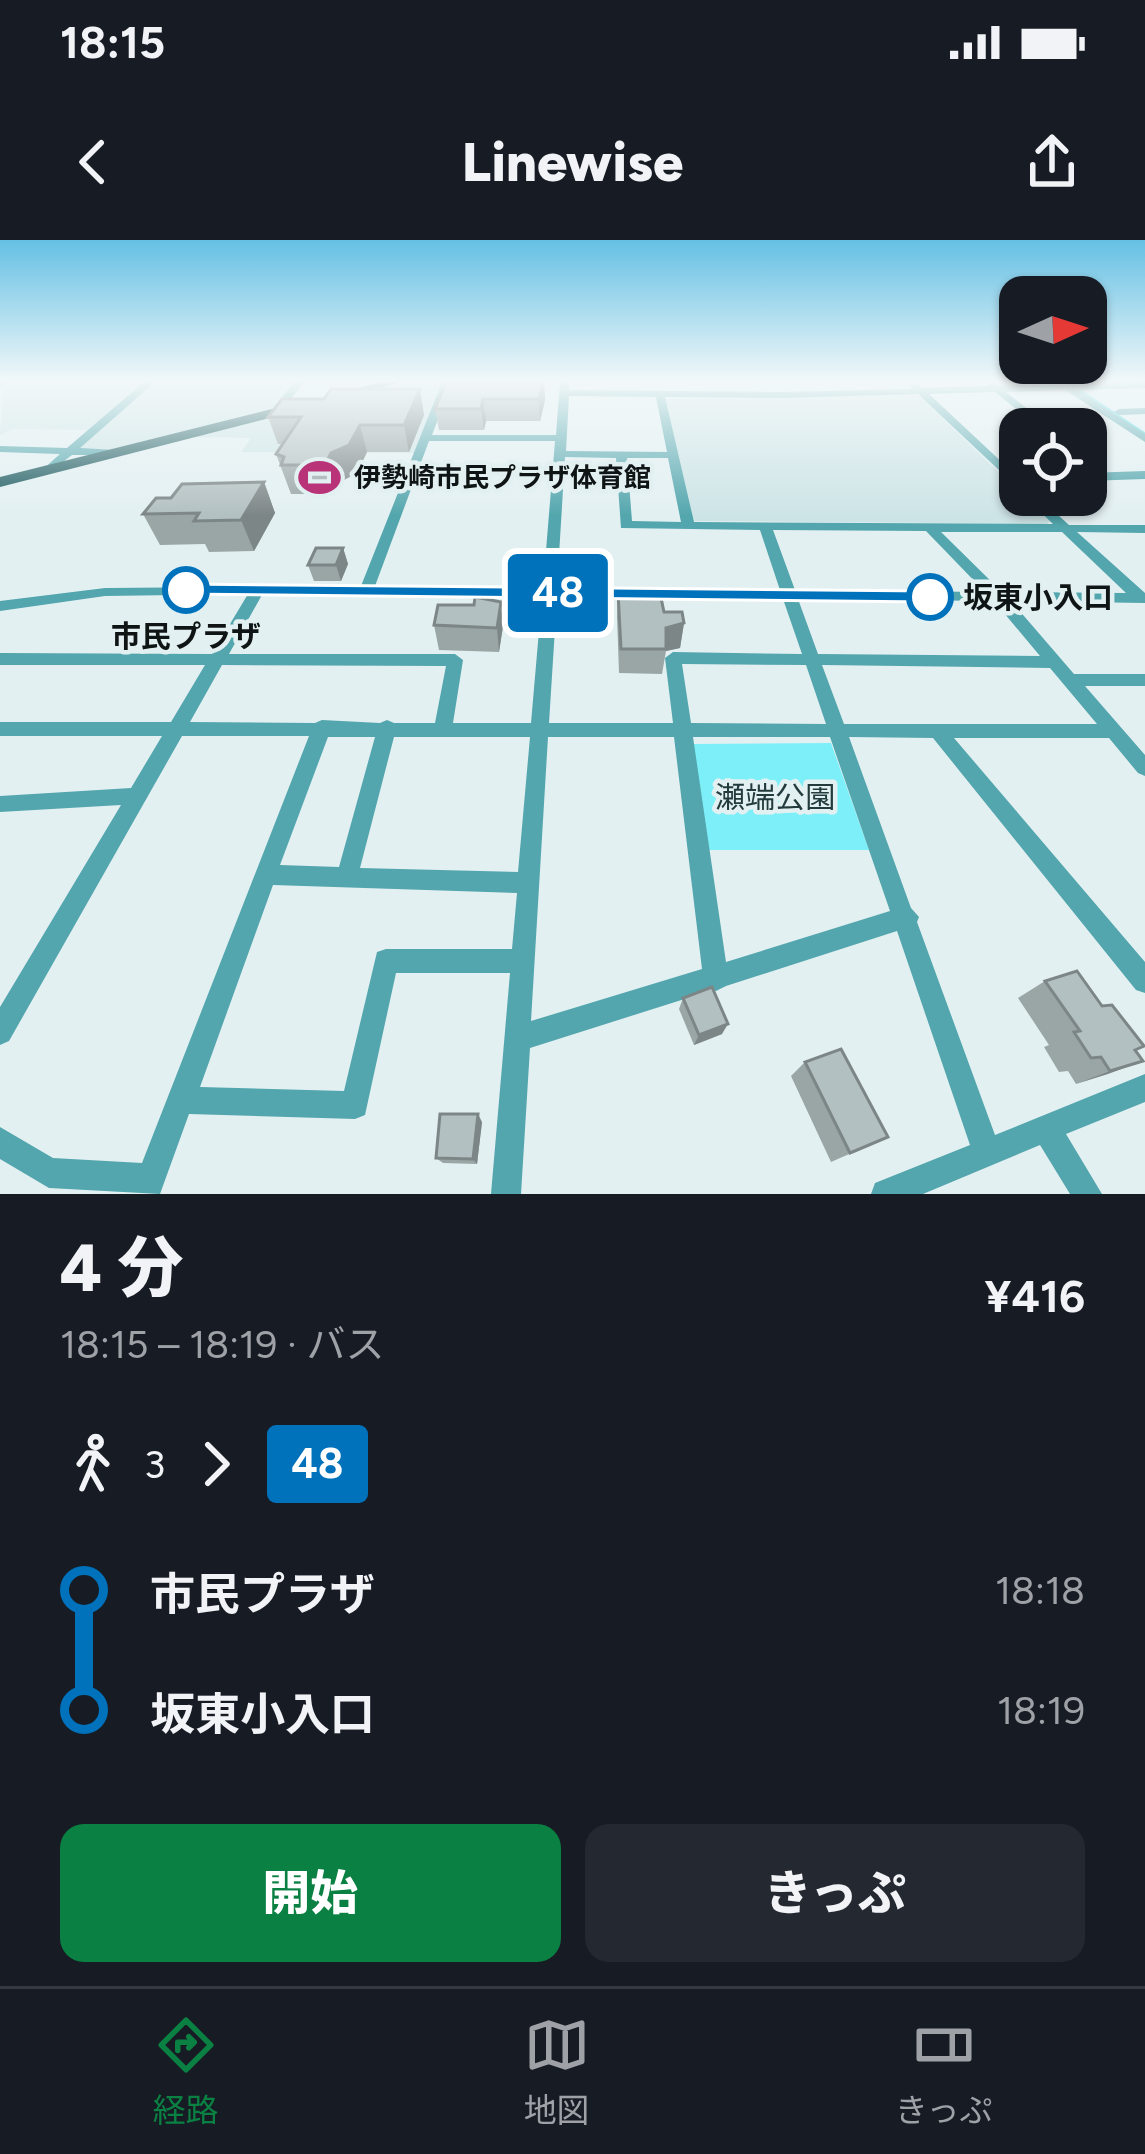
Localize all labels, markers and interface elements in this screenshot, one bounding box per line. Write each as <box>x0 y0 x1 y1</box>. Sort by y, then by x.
text: 18:15 <box>60 15 165 69</box>
icon: back <box>60 129 126 195</box>
icon: share <box>1019 129 1085 195</box>
text: Linewise <box>462 130 683 195</box>
north arrow <box>999 276 1107 384</box>
map controls <box>999 276 1107 516</box>
button: locate <box>999 408 1107 516</box>
sports icon: 伊勢崎市民プラザ体育館 <box>297 454 343 500</box>
place label: 伊勢崎市民プラザ体育館 <box>354 461 651 494</box>
line badge: 48 <box>504 554 612 632</box>
text: 48 <box>532 567 584 618</box>
marker: 市民プラザ <box>164 568 208 612</box>
marker: 坂東小入口 <box>908 575 952 619</box>
place label: 坂東小入口 <box>963 579 1113 616</box>
place label: 市民プラザ <box>111 618 261 655</box>
park label: 瀬端公園 <box>715 779 835 816</box>
text: 4 分 <box>60 1228 184 1308</box>
text: ¥416 <box>985 1269 1085 1323</box>
text: 18:15 – 18:19 · バス <box>60 1321 384 1368</box>
icon: walk <box>60 1431 126 1497</box>
icon: forward <box>183 1431 249 1497</box>
text: 48 <box>291 1438 344 1489</box>
text: 3 <box>144 1441 165 1488</box>
text: 市民プラザ <box>150 1567 375 1621</box>
text: 18:18 <box>995 1567 1085 1614</box>
text: 坂東小入口 <box>150 1687 375 1741</box>
text: 18:19 <box>997 1687 1085 1734</box>
button: 開始 <box>60 1824 561 1962</box>
button: きっぷ <box>585 1824 1085 1962</box>
tab: 経路 <box>153 2012 219 2132</box>
tab: 地図 <box>524 2012 590 2132</box>
tab: きっぷ <box>895 2012 992 2132</box>

